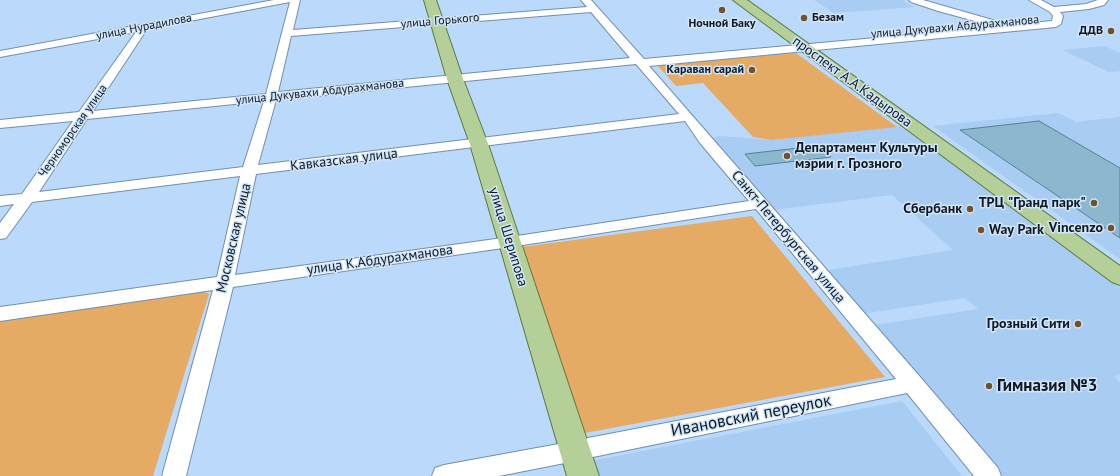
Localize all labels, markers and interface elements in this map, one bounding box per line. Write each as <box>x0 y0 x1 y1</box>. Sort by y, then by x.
marker: Ночной Баку <box>717 5 727 15</box>
street label: улица Горького <box>400 10 480 32</box>
street label: улица Нурадилова <box>95 11 193 43</box>
place label: Безам <box>812 11 844 25</box>
street label: улица Дукувахи Абдурахманова <box>870 12 1040 42</box>
marker: Безам <box>799 13 809 23</box>
place label: Ночной Баку <box>688 17 756 31</box>
place label: ДДВ <box>1079 24 1103 38</box>
marker: ДДВ <box>1106 26 1116 36</box>
street label: проспект А.А.Кадырова <box>789 33 915 131</box>
place label: Караван сарай <box>667 63 744 77</box>
marker: Караван сарай <box>747 65 757 75</box>
street label: улица Дукувахи Абдурахманова <box>235 76 405 108</box>
street label: Черноморская улица <box>36 82 110 180</box>
place label: Департамент Культуры мэрии г. Грозного <box>795 140 938 172</box>
street label: Кавказская улица <box>289 145 399 175</box>
marker: Департамент Культуры мэрии г. Грозного <box>782 151 792 161</box>
street label: Санкт-Петербургская улица <box>728 167 848 307</box>
street label: Московская улица <box>213 182 255 294</box>
street label: улица Шерипова <box>485 185 531 289</box>
place label: ТРЦ "Гранд парк" <box>979 195 1086 211</box>
marker: ТРЦ "Гранд парк" <box>1089 198 1099 208</box>
place label: Сбербанк <box>903 201 962 217</box>
marker: Сбербанк <box>965 204 975 214</box>
place label: Vincenzo <box>1049 220 1103 236</box>
place label: Way Park <box>989 222 1044 238</box>
marker: Vincenzo <box>1106 223 1116 233</box>
marker: Way Park <box>976 225 986 235</box>
street label: улица К.Абдурахманова <box>306 241 454 279</box>
place label: Грозный Сити <box>987 316 1070 332</box>
marker: Грозный Сити <box>1073 319 1083 329</box>
place label: Гимназия №3 <box>997 376 1097 396</box>
marker: Гимназия №3 <box>984 381 994 391</box>
street label: Ивановский переулок <box>669 390 833 442</box>

